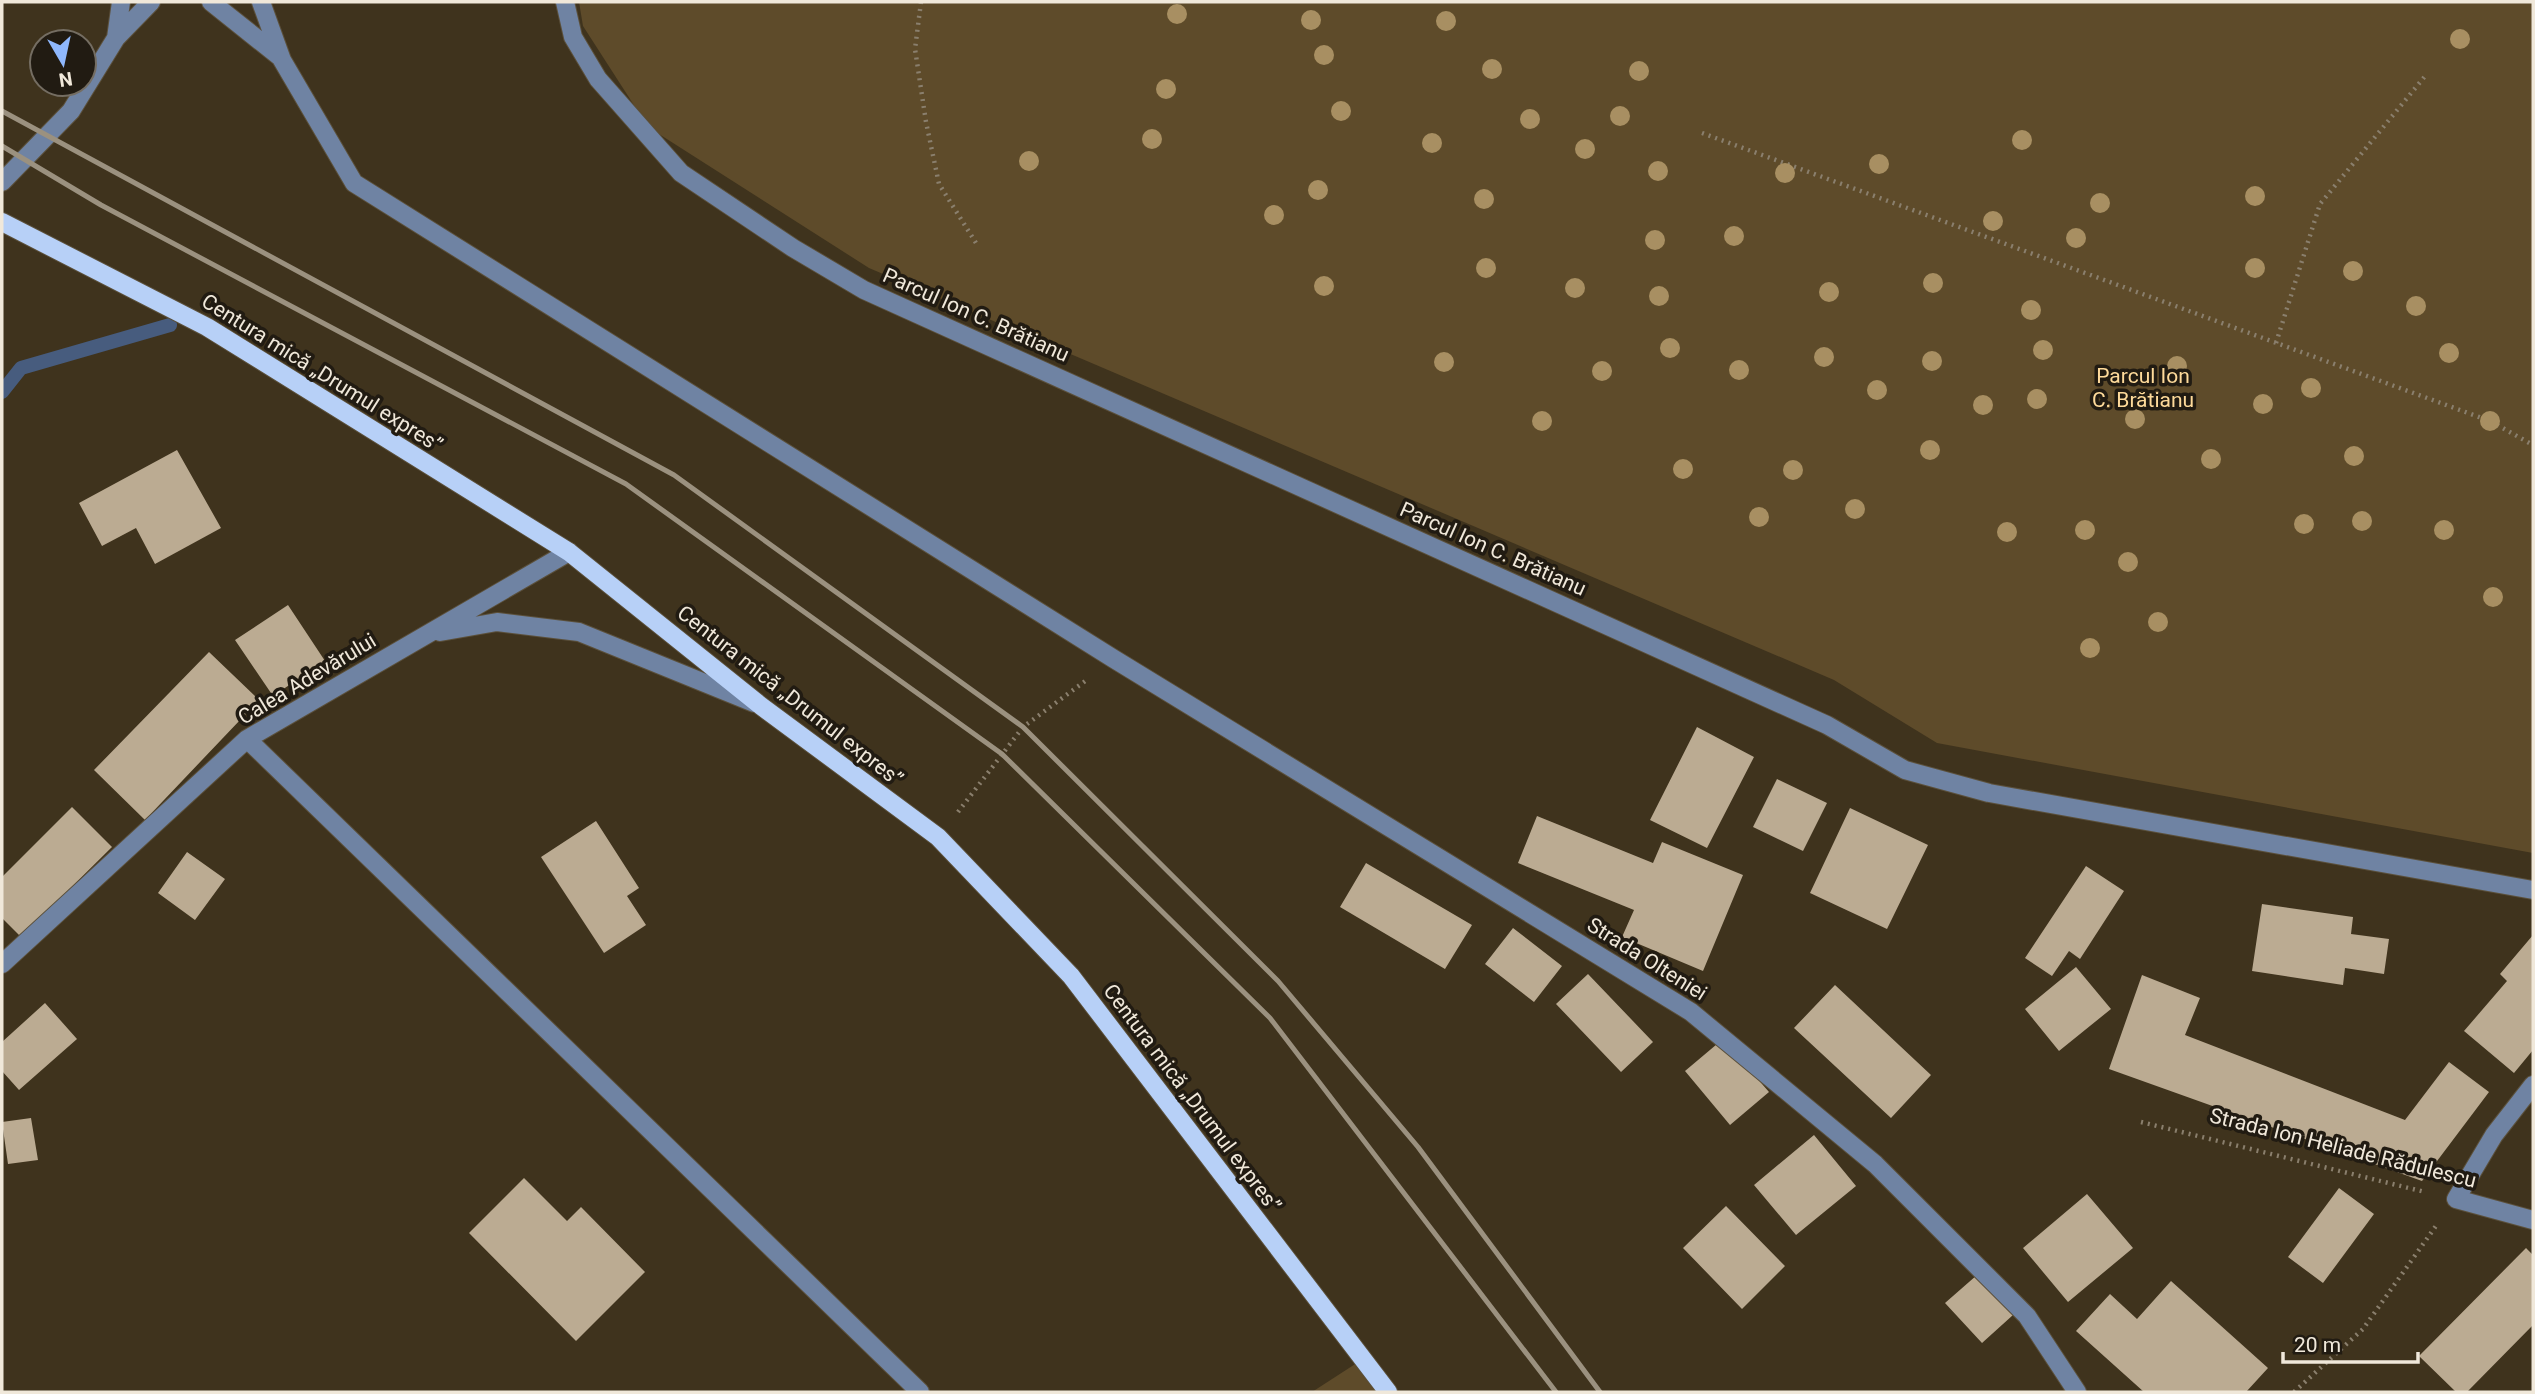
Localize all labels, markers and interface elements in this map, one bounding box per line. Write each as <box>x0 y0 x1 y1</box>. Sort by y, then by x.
north arrow <box>28 28 98 98</box>
text: N <box>57 67 74 92</box>
street label: Parcul Ion C. Brătianu <box>879 263 1073 367</box>
street label: Centura mică „Drumul expres” <box>197 289 447 457</box>
park label: Parcul Ion C. Brătianu <box>2092 364 2194 412</box>
street label: Parcul Ion C. Brătianu <box>1396 497 1590 601</box>
street label: Centura mică „Drumul expres” <box>673 601 907 791</box>
street label: Calea Adevărului <box>234 628 380 730</box>
street label: Strada Olteniei <box>1583 913 1711 1005</box>
street label: Centura mică „Drumul expres” <box>1098 979 1286 1217</box>
street label: Strada Ion Heliade Rădulescu <box>2207 1103 2479 1193</box>
scale bar <box>2283 1320 2418 1364</box>
text: 20 m <box>2294 1333 2341 1357</box>

